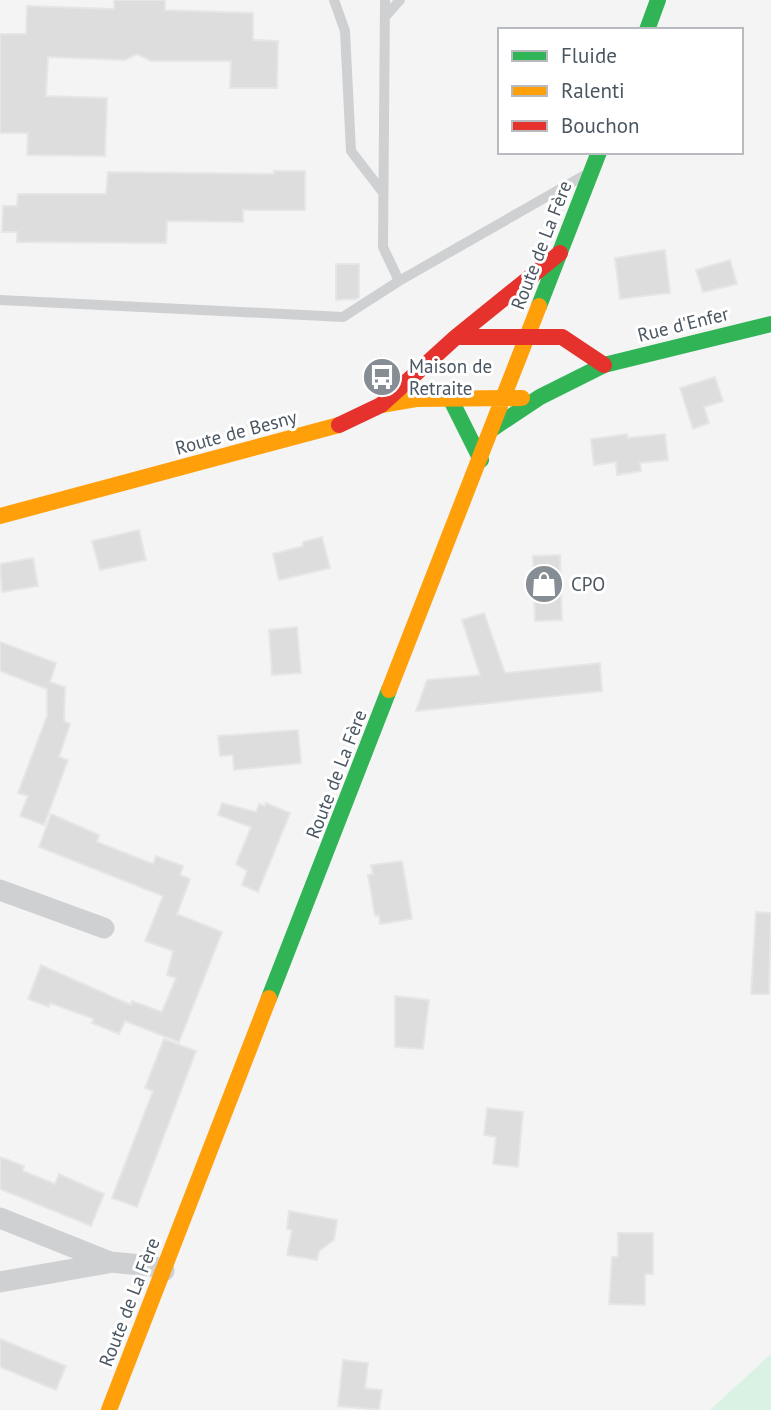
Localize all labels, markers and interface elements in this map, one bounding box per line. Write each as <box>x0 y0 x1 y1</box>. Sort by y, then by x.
legend <box>498 28 743 154</box>
text: Fluide <box>561 42 617 69</box>
text: Ralenti <box>561 77 625 104</box>
text: Bouchon <box>561 112 640 139</box>
street label: Route de La Fère <box>505 177 577 313</box>
street label: Rue d'Enfer <box>635 301 732 347</box>
place label: Maison de Retraite <box>409 354 492 400</box>
bus stop icon: Maison de Retraite <box>361 356 403 398</box>
street label: Route de Besny <box>173 404 299 460</box>
shop icon: CPO <box>523 563 565 605</box>
place label: CPO <box>571 572 605 596</box>
street label: Route de La Fère <box>300 706 372 842</box>
street label: Route de La Fère <box>93 1234 165 1370</box>

